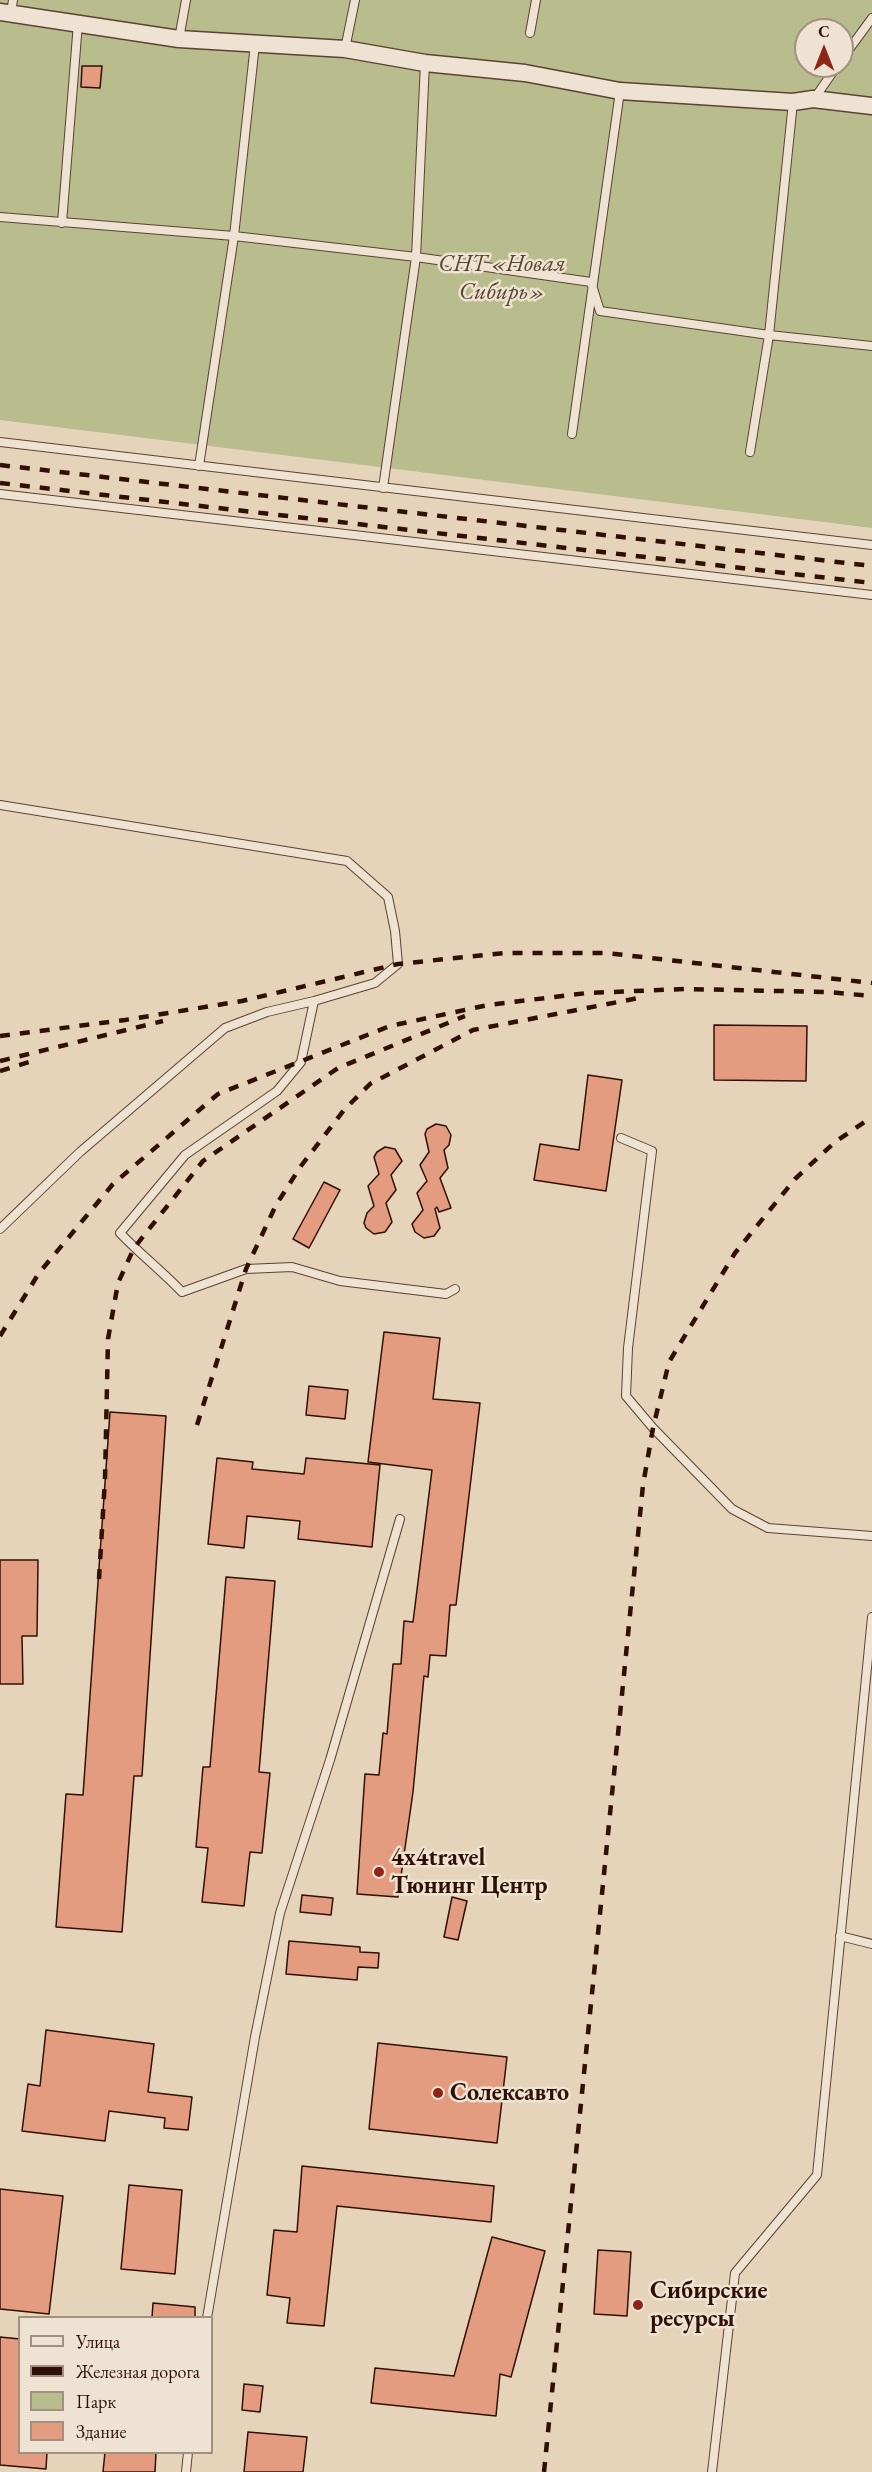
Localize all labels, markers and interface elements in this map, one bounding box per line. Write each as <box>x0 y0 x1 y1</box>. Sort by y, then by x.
north arrow <box>794 18 854 78</box>
text: С <box>818 21 830 42</box>
park label: СНТ «Новая Сибирь» <box>438 250 566 306</box>
place label: 4x4travel Тюнинг Центр <box>391 1844 547 1900</box>
marker: 4x4travel Тюнинг Центр <box>372 1865 386 1879</box>
place label: Солексавто <box>450 2079 569 2107</box>
marker: Солексавто <box>431 2086 445 2100</box>
place label: Сибирские ресурсы <box>650 2277 768 2333</box>
marker: Сибирские ресурсы <box>631 2298 645 2312</box>
legend <box>18 2316 213 2454</box>
text: Улица <box>76 2330 120 2353</box>
text: Железная дорога <box>76 2360 200 2383</box>
text: Парк <box>76 2390 116 2413</box>
text: Здание <box>76 2420 126 2443</box>

